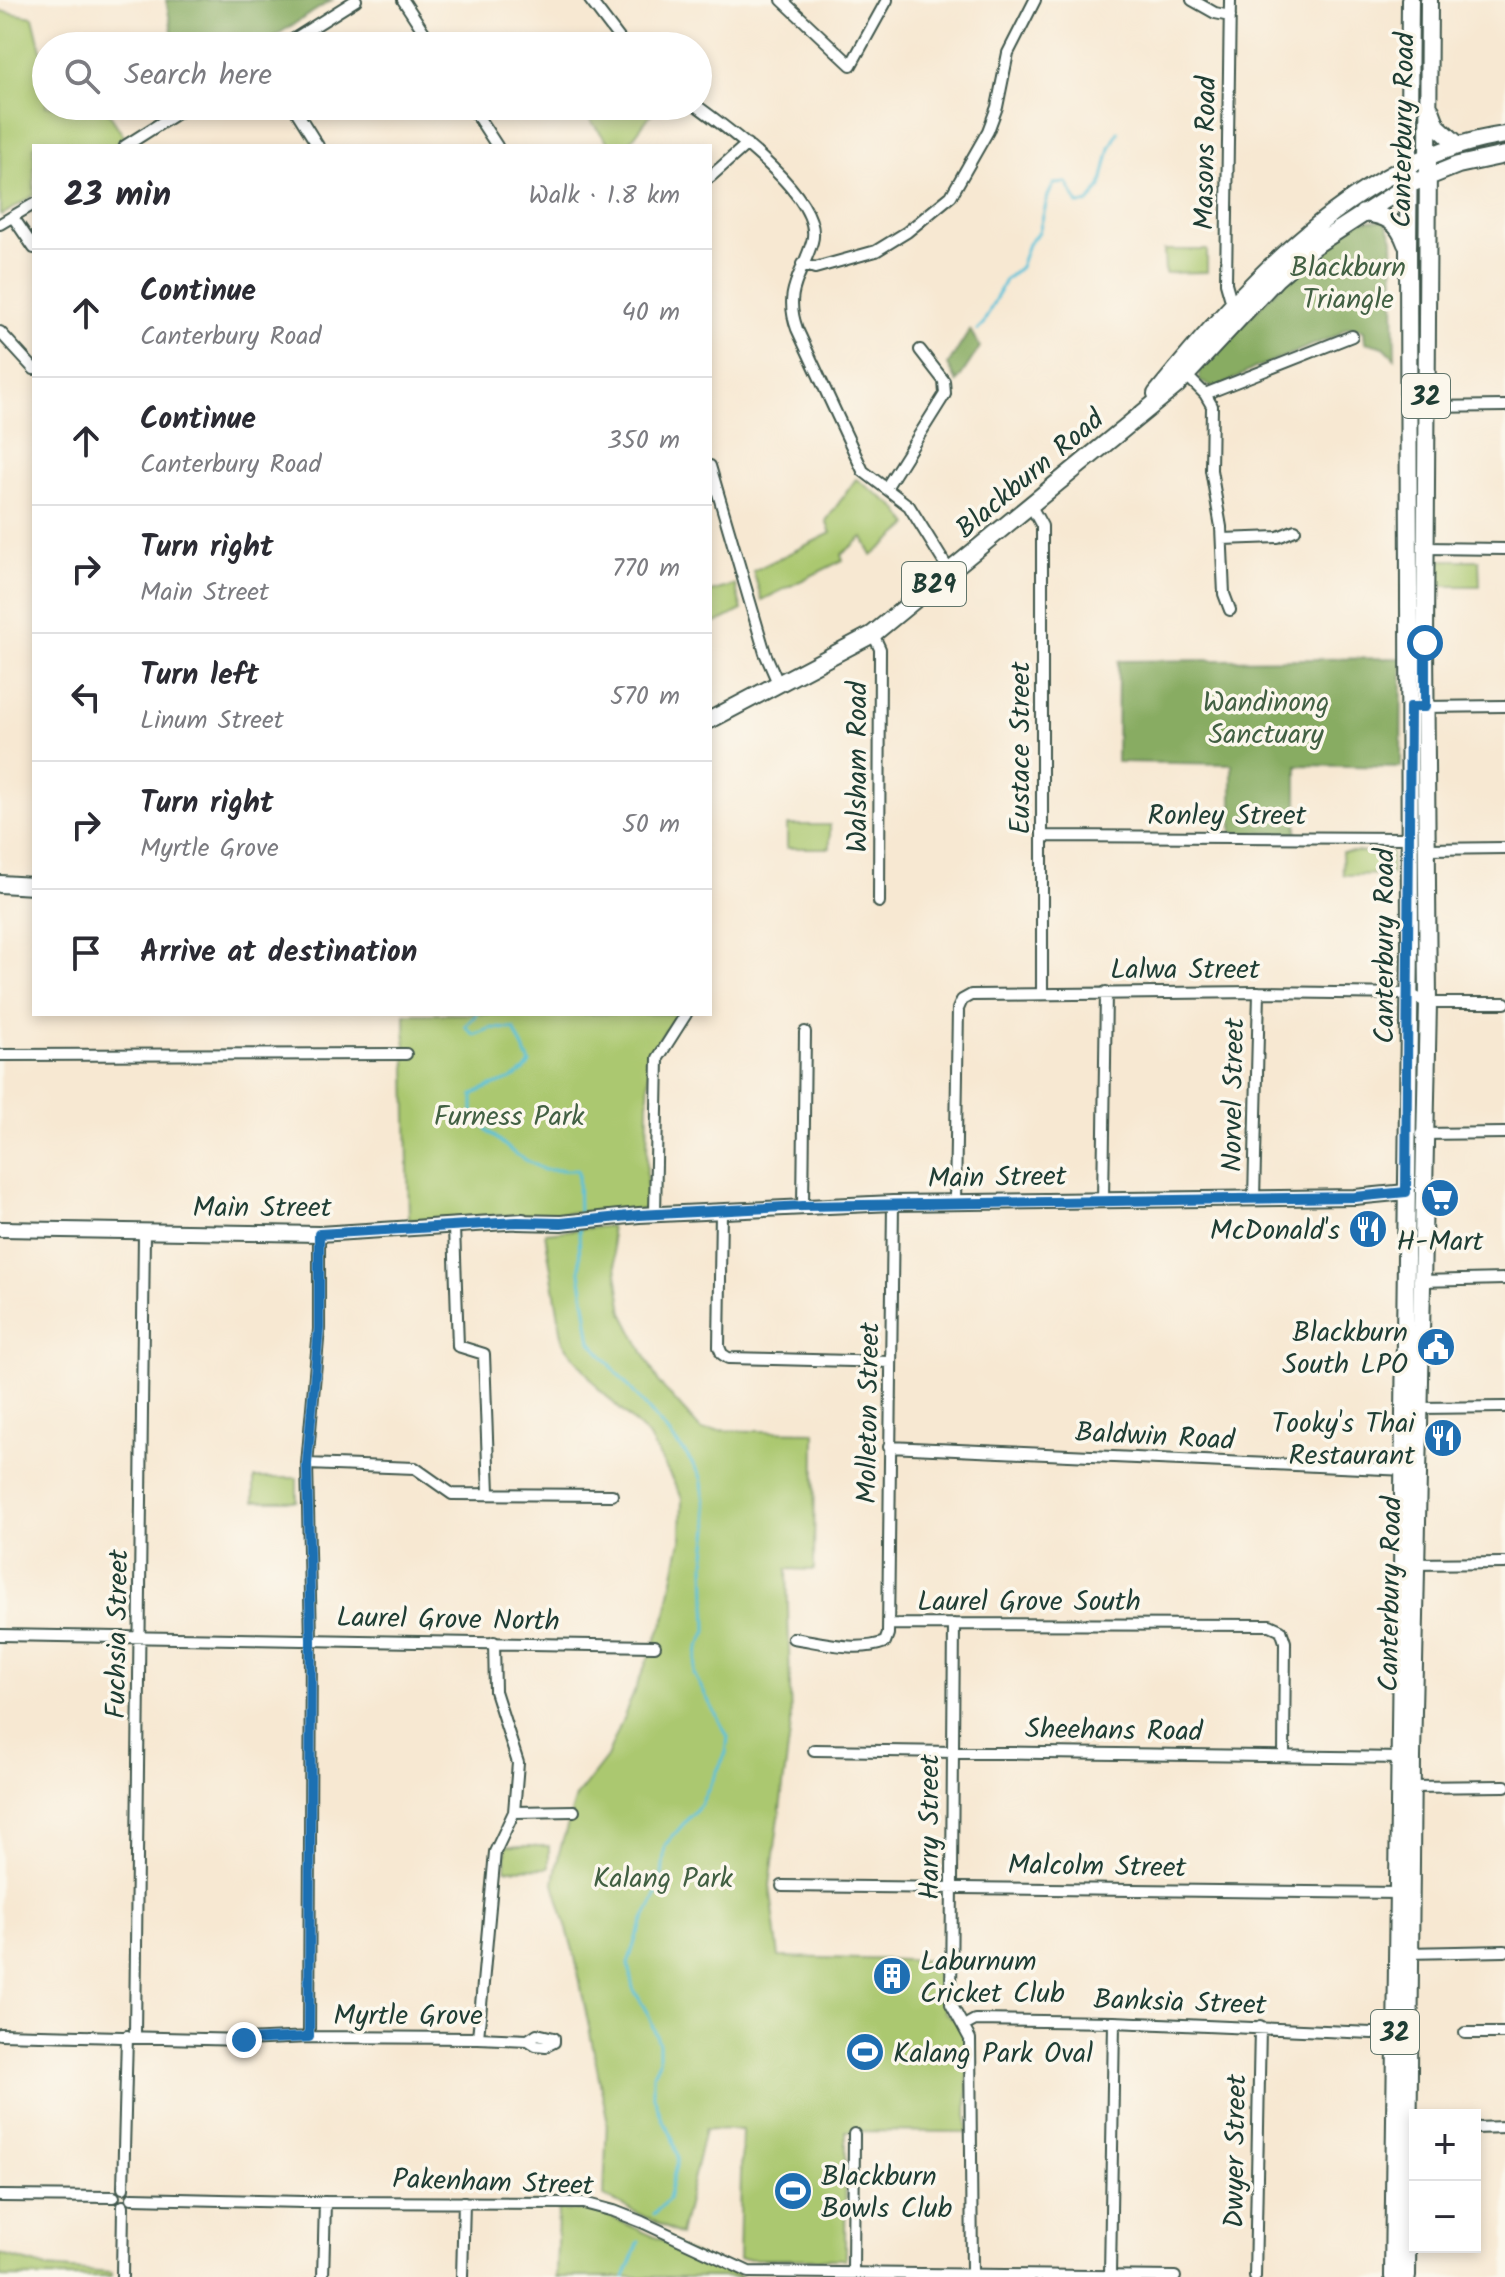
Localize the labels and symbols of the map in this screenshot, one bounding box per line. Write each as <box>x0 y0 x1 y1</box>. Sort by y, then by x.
street label: Canterbury Road <box>1380 31 1429 228</box>
street label: Masons Road <box>1183 75 1230 230</box>
park label: Blackburn Triangle <box>1290 246 1406 323</box>
road number: 32 <box>1402 374 1450 418</box>
street label: Blackburn Road <box>946 398 1116 551</box>
road number: B29 <box>902 562 966 606</box>
route start <box>1407 625 1443 661</box>
street label: Eustace Street <box>999 660 1044 835</box>
street label: Walsham Road <box>836 680 881 853</box>
park label: Wandinong Sanctuary <box>1203 681 1329 758</box>
street label: Ronley Street <box>1148 794 1308 839</box>
street label: Canterbury Road <box>1363 847 1408 1044</box>
street label: Lalwa Street <box>1110 948 1261 993</box>
street label: Norvel Street <box>1211 1016 1258 1173</box>
park label: Furness Park <box>434 1095 585 1140</box>
street label: Main Street <box>927 1155 1068 1202</box>
supermarket icon: H-Mart <box>1419 1177 1461 1219</box>
street label: Main Street <box>192 1186 333 1231</box>
restaurant icon: McDonald's <box>1347 1208 1389 1250</box>
place label: McDonald's <box>1210 1209 1340 1254</box>
place label: H-Mart <box>1397 1220 1485 1265</box>
place label: Blackburn South LPO <box>1282 1311 1408 1388</box>
street label: Molleton Street <box>845 1321 894 1504</box>
public building icon: Blackburn South LPO <box>1415 1326 1457 1368</box>
place label: Tooky's Thai Restaurant <box>1271 1402 1416 1479</box>
street label: Baldwin Road <box>1074 1411 1237 1464</box>
restaurant icon: Tooky's Thai Restaurant <box>1422 1417 1464 1459</box>
street label: Canterbury Road <box>1367 1495 1416 1692</box>
street label: Fuchsia Street <box>95 1548 142 1719</box>
street label: Laurel Grove South <box>917 1580 1141 1625</box>
street label: Laurel Grove North <box>336 1596 560 1645</box>
street label: Sheehans Road <box>1025 1707 1204 1756</box>
street label: Harry Street <box>908 1753 953 1900</box>
street label: Malcolm Street <box>1007 1843 1188 1892</box>
park label: Kalang Park <box>593 1857 734 1902</box>
place label: Laburnum Cricket Club <box>920 1940 1065 2017</box>
building icon: Laburnum Cricket Club <box>871 1955 913 1997</box>
street label: Banksia Street <box>1093 1978 1268 2029</box>
street label: Myrtle Grove <box>333 1994 483 2039</box>
road number: 32 <box>1371 2010 1419 2054</box>
route end <box>226 2022 262 2058</box>
sports icon: Kalang Park Oval <box>844 2031 886 2073</box>
place label: Kalang Park Oval <box>893 2032 1093 2077</box>
street label: Dwyer Street <box>1213 2072 1260 2228</box>
place label: Blackburn Bowls Club <box>821 2155 952 2232</box>
street label: Pakenham Street <box>391 2157 596 2210</box>
sports icon: Blackburn Bowls Club <box>772 2170 814 2212</box>

